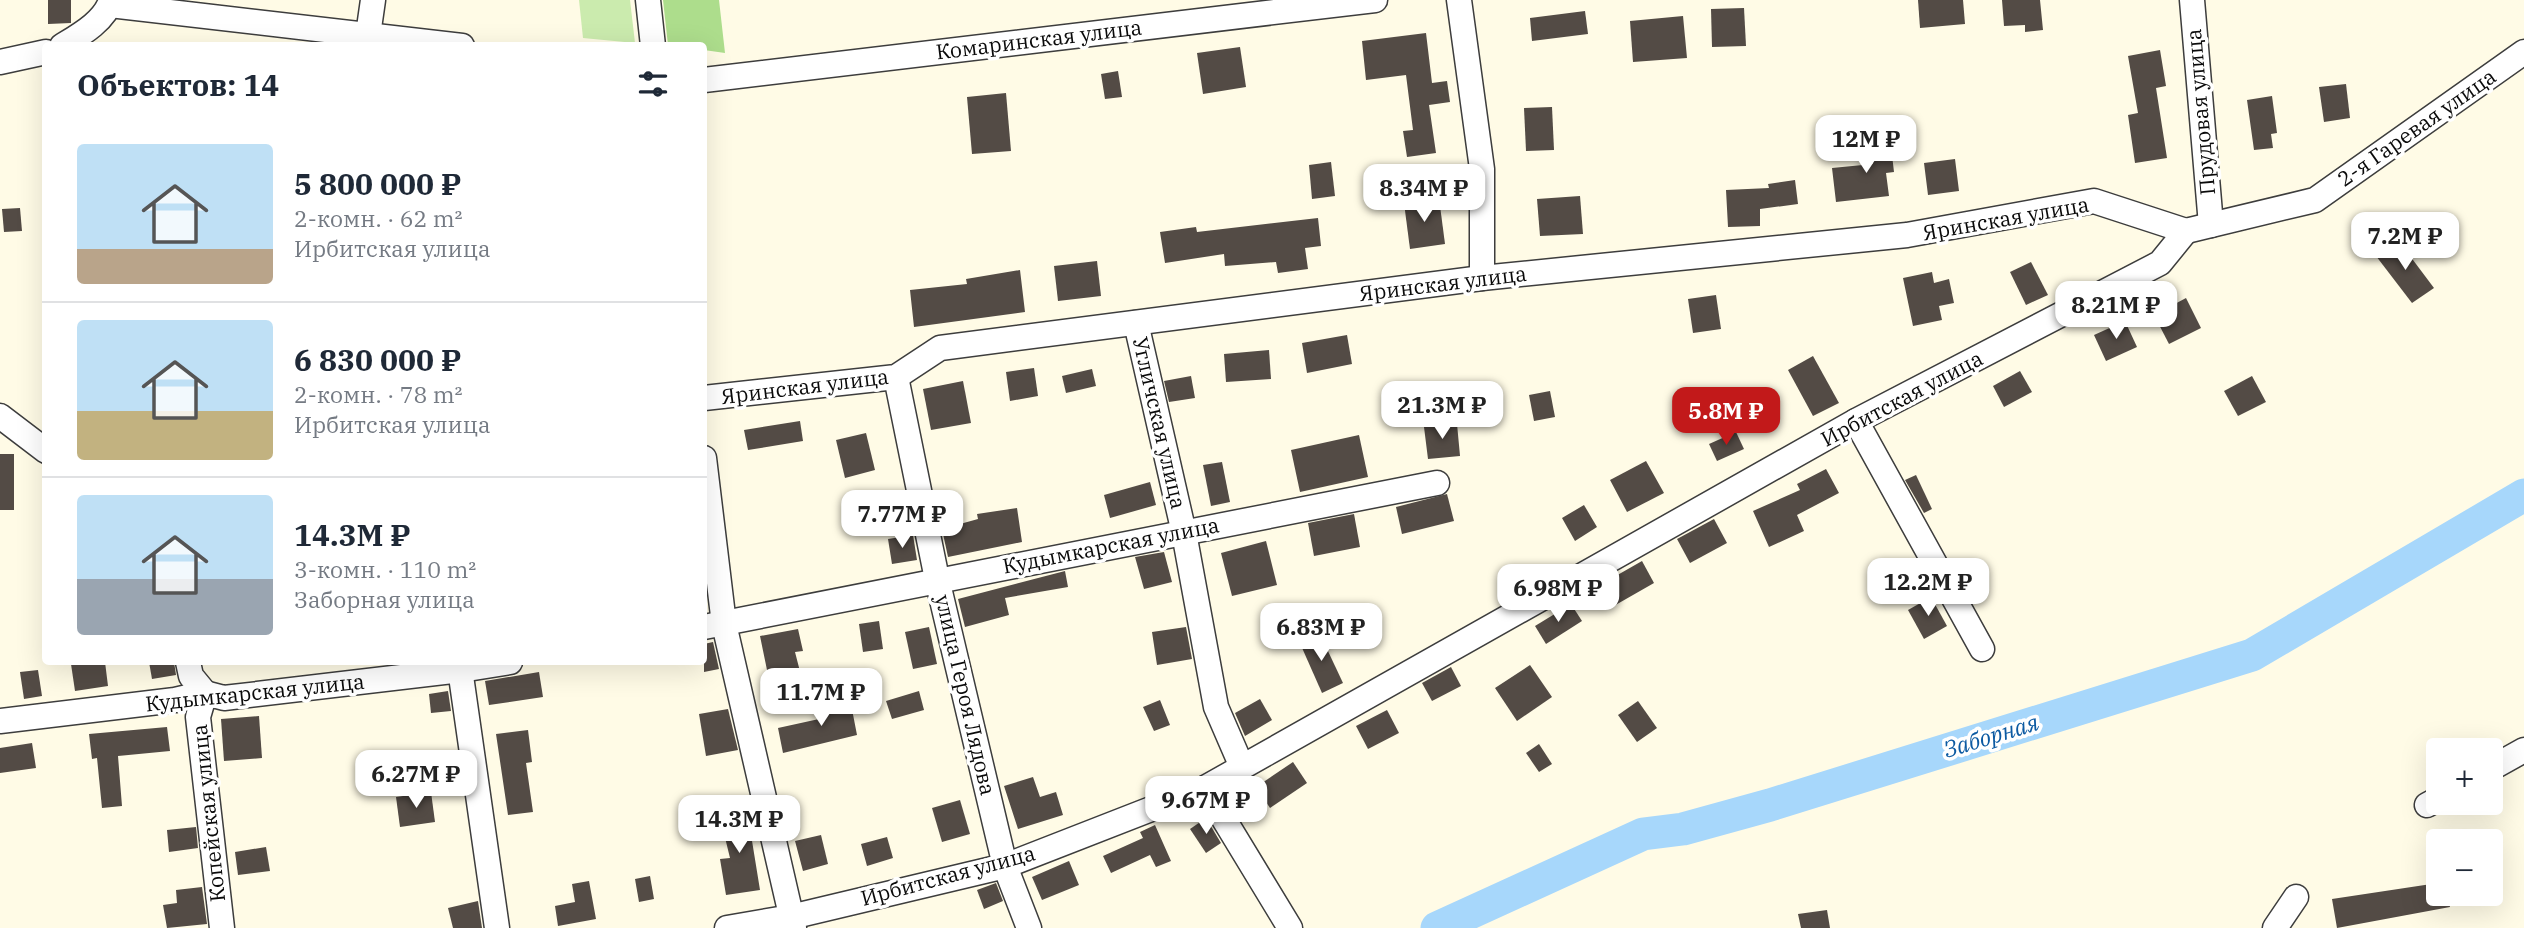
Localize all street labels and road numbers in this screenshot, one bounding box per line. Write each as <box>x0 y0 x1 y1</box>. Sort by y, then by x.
street label: Комаринская улица <box>934 12 1143 66</box>
street label: Прудовая улица <box>2179 28 2221 196</box>
street label: 2-я Гаревая улица <box>2332 62 2501 192</box>
street label: Яринская улица <box>1921 190 2091 246</box>
street label: Яринская улица <box>1358 259 1528 307</box>
street label: Угличская улица <box>1127 334 1193 511</box>
street label: Ирбитская улица <box>1816 344 1987 453</box>
street label: Яринская улица <box>720 362 890 410</box>
street label: Кудымкарская улица <box>1000 510 1221 580</box>
street label: улица Героя Лядова <box>929 592 1003 798</box>
street label: Кудымкарская улица <box>144 667 366 717</box>
street label: Копейская улица <box>185 723 231 903</box>
street label: Ирбитская улица <box>857 838 1038 912</box>

